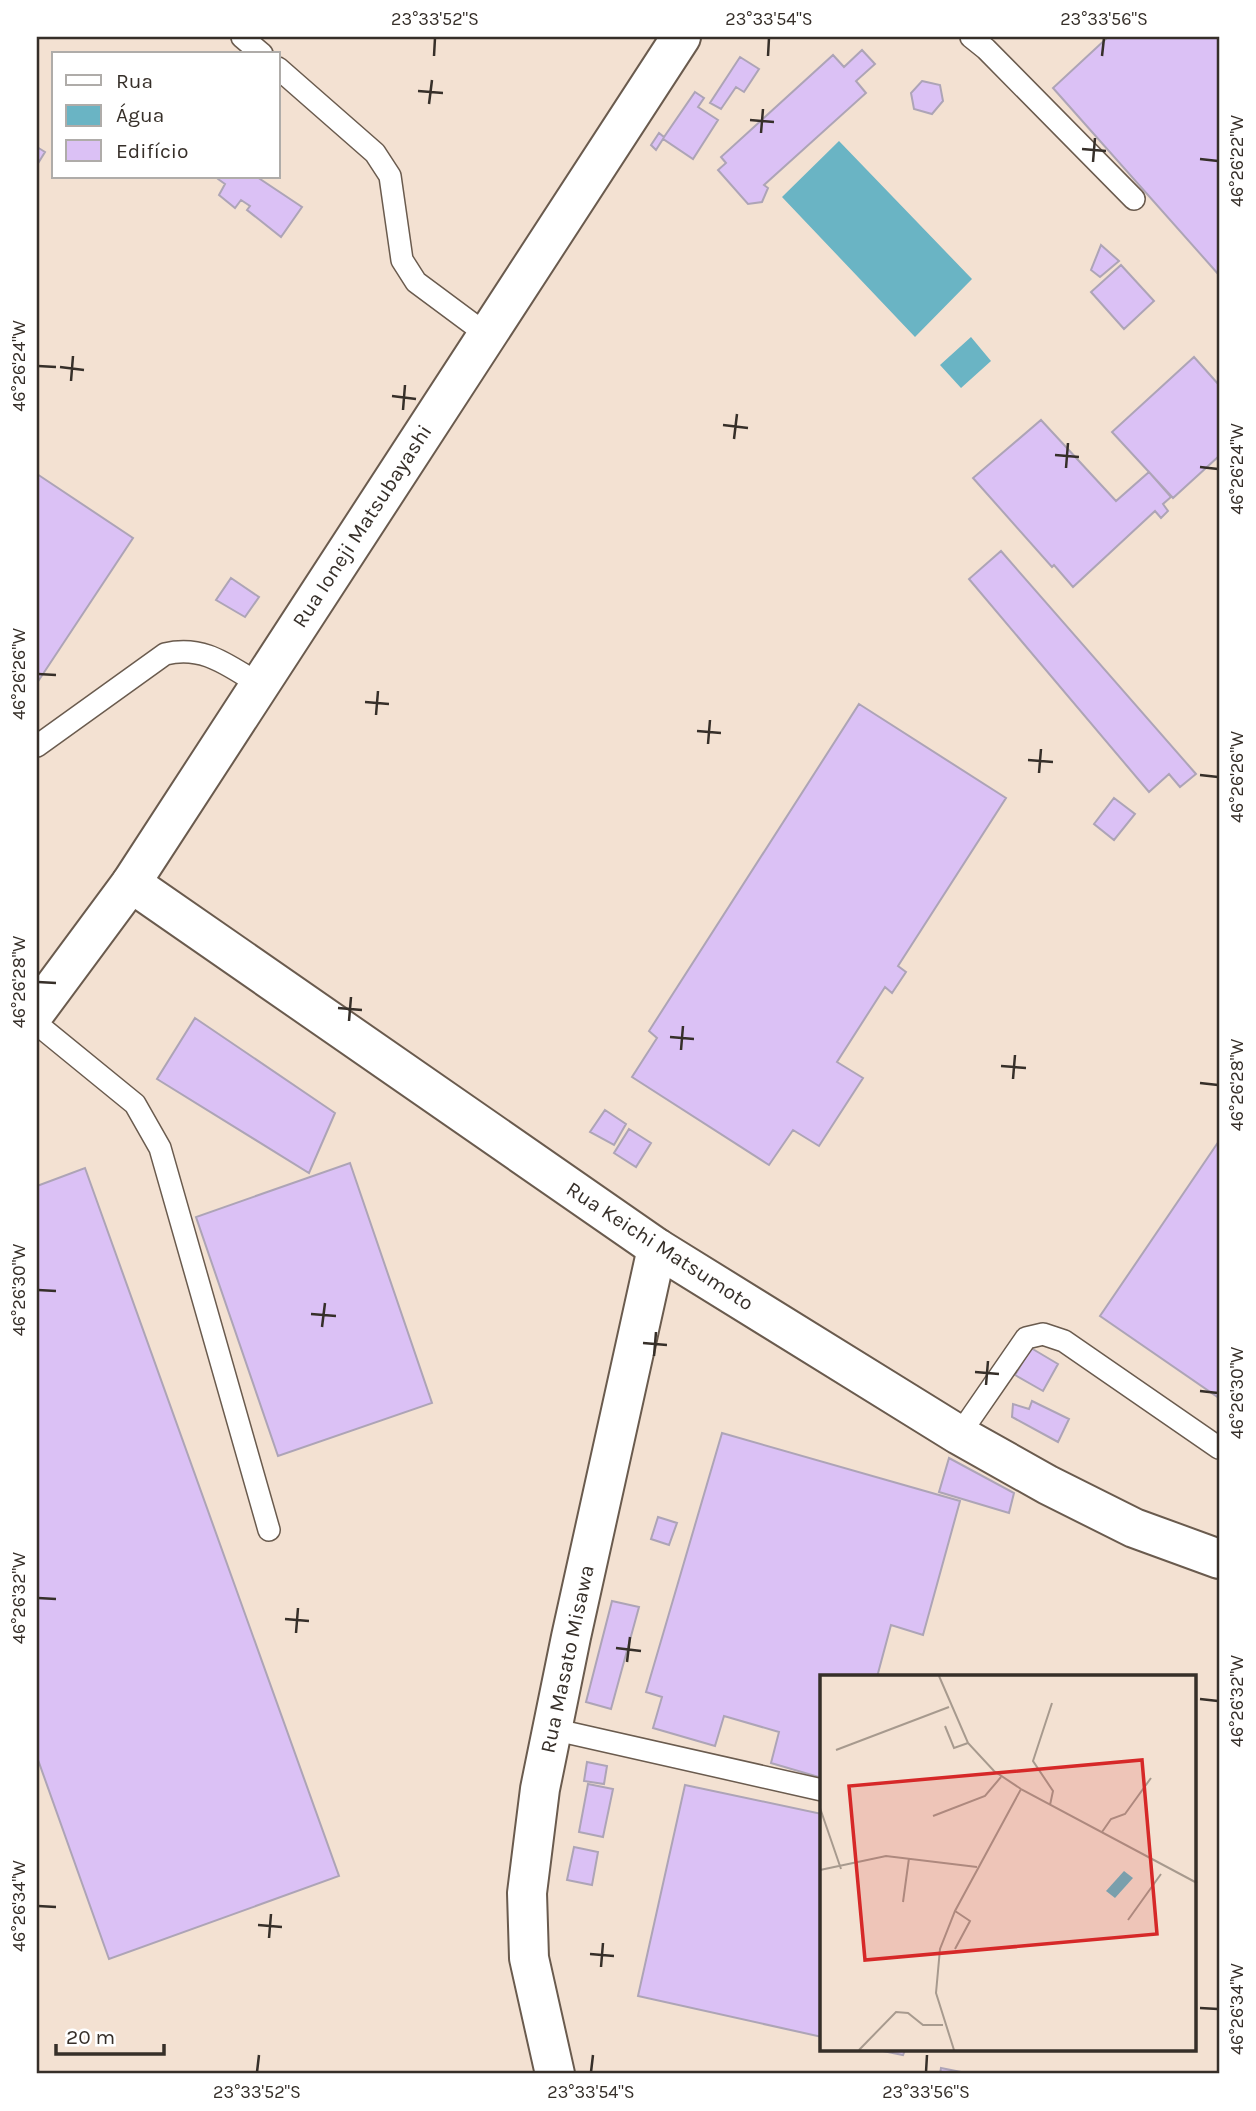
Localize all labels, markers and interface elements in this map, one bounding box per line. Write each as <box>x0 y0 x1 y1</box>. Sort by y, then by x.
text: 23°33'52"S <box>391 8 479 30</box>
text: 23°33'54"S <box>725 8 813 30</box>
text: 23°33'56"S <box>1060 8 1148 30</box>
legend <box>52 52 280 178</box>
text: Rua <box>116 69 153 93</box>
text: Água <box>116 103 164 127</box>
text: 46°26'22"W <box>1226 115 1248 207</box>
text: Edifício <box>116 139 189 163</box>
text: 46°26'24"W <box>8 320 30 412</box>
street label: Rua Ioneji Matsubayashi <box>287 420 437 632</box>
text: 46°26'24"W <box>1226 423 1248 515</box>
text: 46°26'26"W <box>8 628 30 720</box>
text: 46°26'26"W <box>1226 731 1248 823</box>
text: 46°26'28"W <box>8 936 30 1028</box>
text: 46°26'28"W <box>1226 1039 1248 1131</box>
street label: Rua Keichi Matsumoto <box>562 1177 758 1315</box>
text: 46°26'30"W <box>8 1244 30 1336</box>
text: 46°26'30"W <box>1226 1347 1248 1439</box>
text: 46°26'32"W <box>8 1552 30 1644</box>
street label: Rua Masato Misawa <box>535 1563 599 1755</box>
text: 46°26'32"W <box>1226 1655 1248 1747</box>
inset map <box>820 1675 1196 2052</box>
text: 46°26'34"W <box>8 1860 30 1952</box>
text: 46°26'34"W <box>1226 1963 1248 2055</box>
scale bar <box>56 2013 164 2057</box>
text: 20 m <box>66 2025 115 2049</box>
text: 23°33'52"S <box>213 2081 301 2103</box>
text: 23°33'54"S <box>547 2081 635 2103</box>
text: 23°33'56"S <box>882 2081 970 2103</box>

